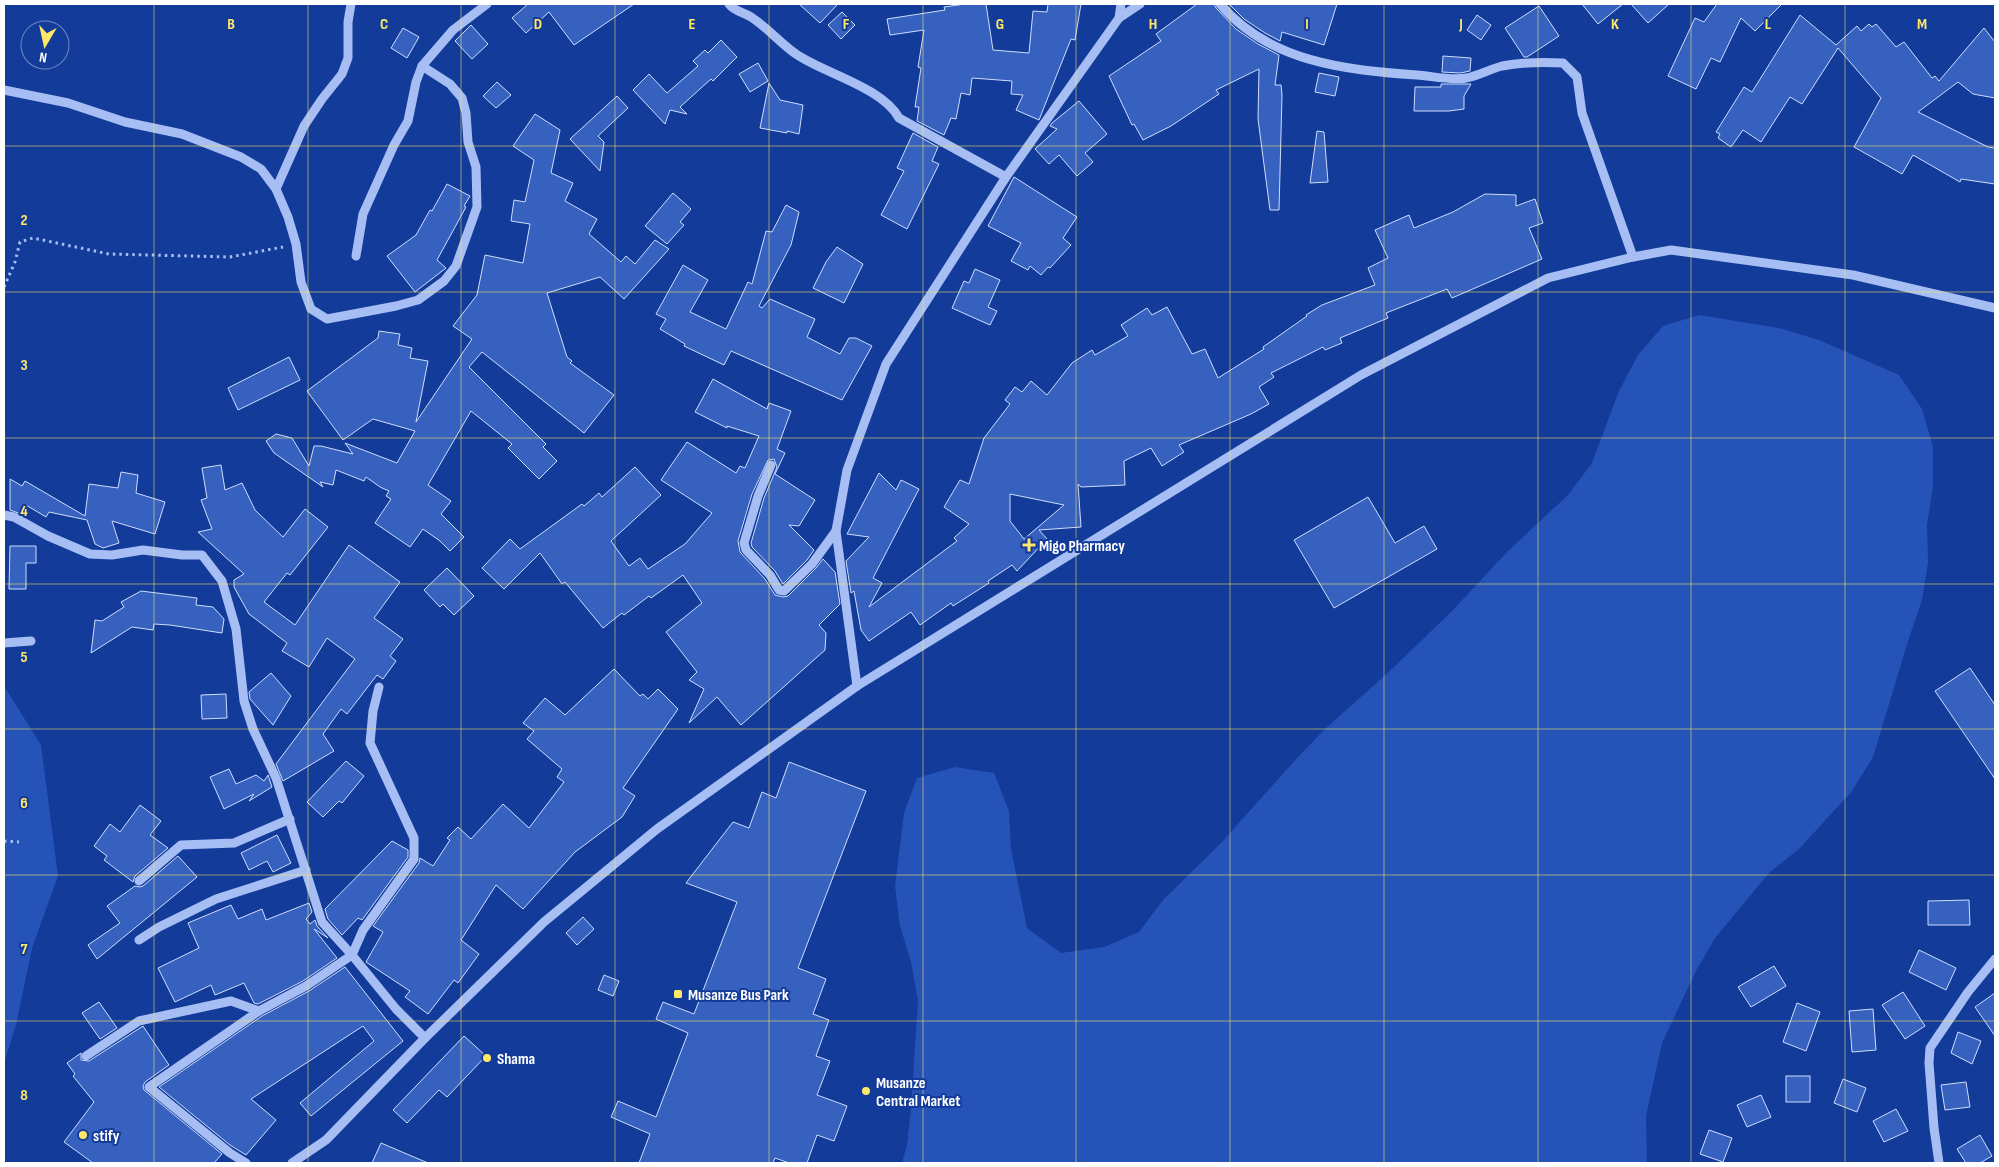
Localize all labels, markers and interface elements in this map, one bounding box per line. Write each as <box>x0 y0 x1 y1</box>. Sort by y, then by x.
text: B <box>227 15 235 34</box>
text: C <box>380 15 388 34</box>
text: D <box>534 15 542 34</box>
text: E <box>689 15 696 34</box>
text: F <box>843 15 850 34</box>
text: G <box>996 15 1004 34</box>
text: H <box>1149 15 1157 34</box>
text: I <box>1305 15 1309 34</box>
text: J <box>1458 15 1463 34</box>
text: K <box>1611 15 1619 34</box>
text: L <box>1765 15 1772 34</box>
text: M <box>1917 15 1927 34</box>
north arrow <box>20 20 70 70</box>
text: N <box>38 48 48 66</box>
text: 2 <box>20 211 28 230</box>
text: 3 <box>20 356 28 375</box>
text: 4 <box>20 502 28 521</box>
place label: Migo Pharmacy <box>1039 537 1125 556</box>
marker: Migo Pharmacy <box>1023 539 1035 551</box>
text: 5 <box>20 648 28 667</box>
text: 6 <box>20 794 28 813</box>
text: 7 <box>21 940 28 959</box>
place label: Musanze Bus Park <box>688 986 789 1005</box>
marker: Musanze Bus Park <box>672 988 684 1000</box>
place label: Shama <box>497 1050 535 1069</box>
marker: Shama <box>481 1052 493 1064</box>
place label: Musanze Central Market <box>876 1074 961 1111</box>
marker: Musanze Central Market <box>860 1085 872 1097</box>
text: 8 <box>20 1086 28 1105</box>
place label: stify <box>93 1127 120 1146</box>
marker: stify <box>77 1129 89 1141</box>

